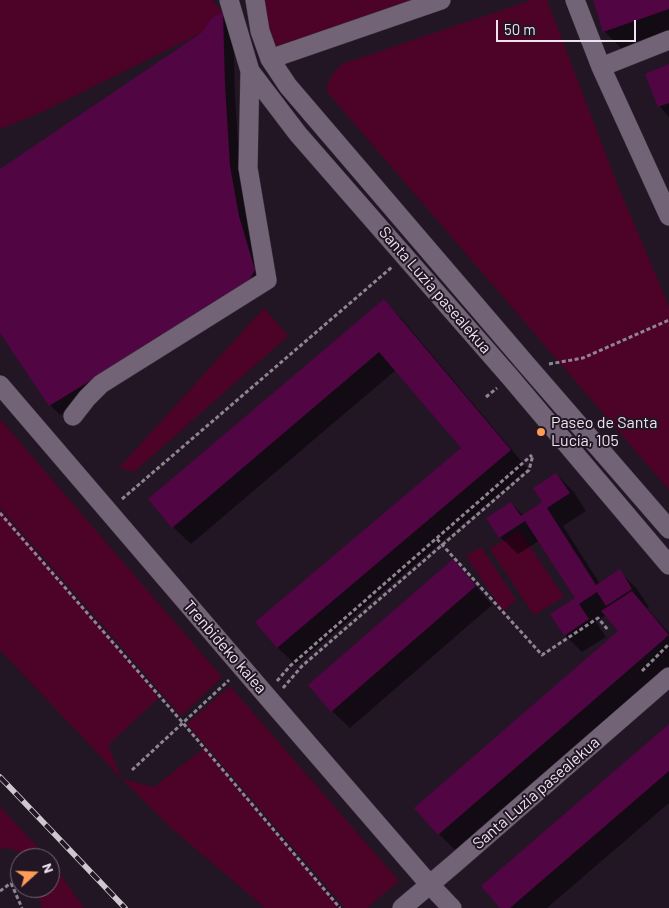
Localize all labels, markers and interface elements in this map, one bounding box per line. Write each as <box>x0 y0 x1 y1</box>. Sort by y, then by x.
scale bar <box>499 10 639 42</box>
text: 50 m <box>504 20 536 38</box>
street label: Santa Luzia pasealekua <box>375 223 495 357</box>
place label: Paseo de Santa Lucía, 105 <box>551 413 657 451</box>
marker: Paseo de Santa Lucía, 105 <box>535 426 547 438</box>
street label: Trenbideko kalea <box>179 596 271 698</box>
street label: Santa Luzia pasealekua <box>469 733 603 853</box>
north arrow <box>10 848 60 898</box>
text: N <box>39 861 58 875</box>

